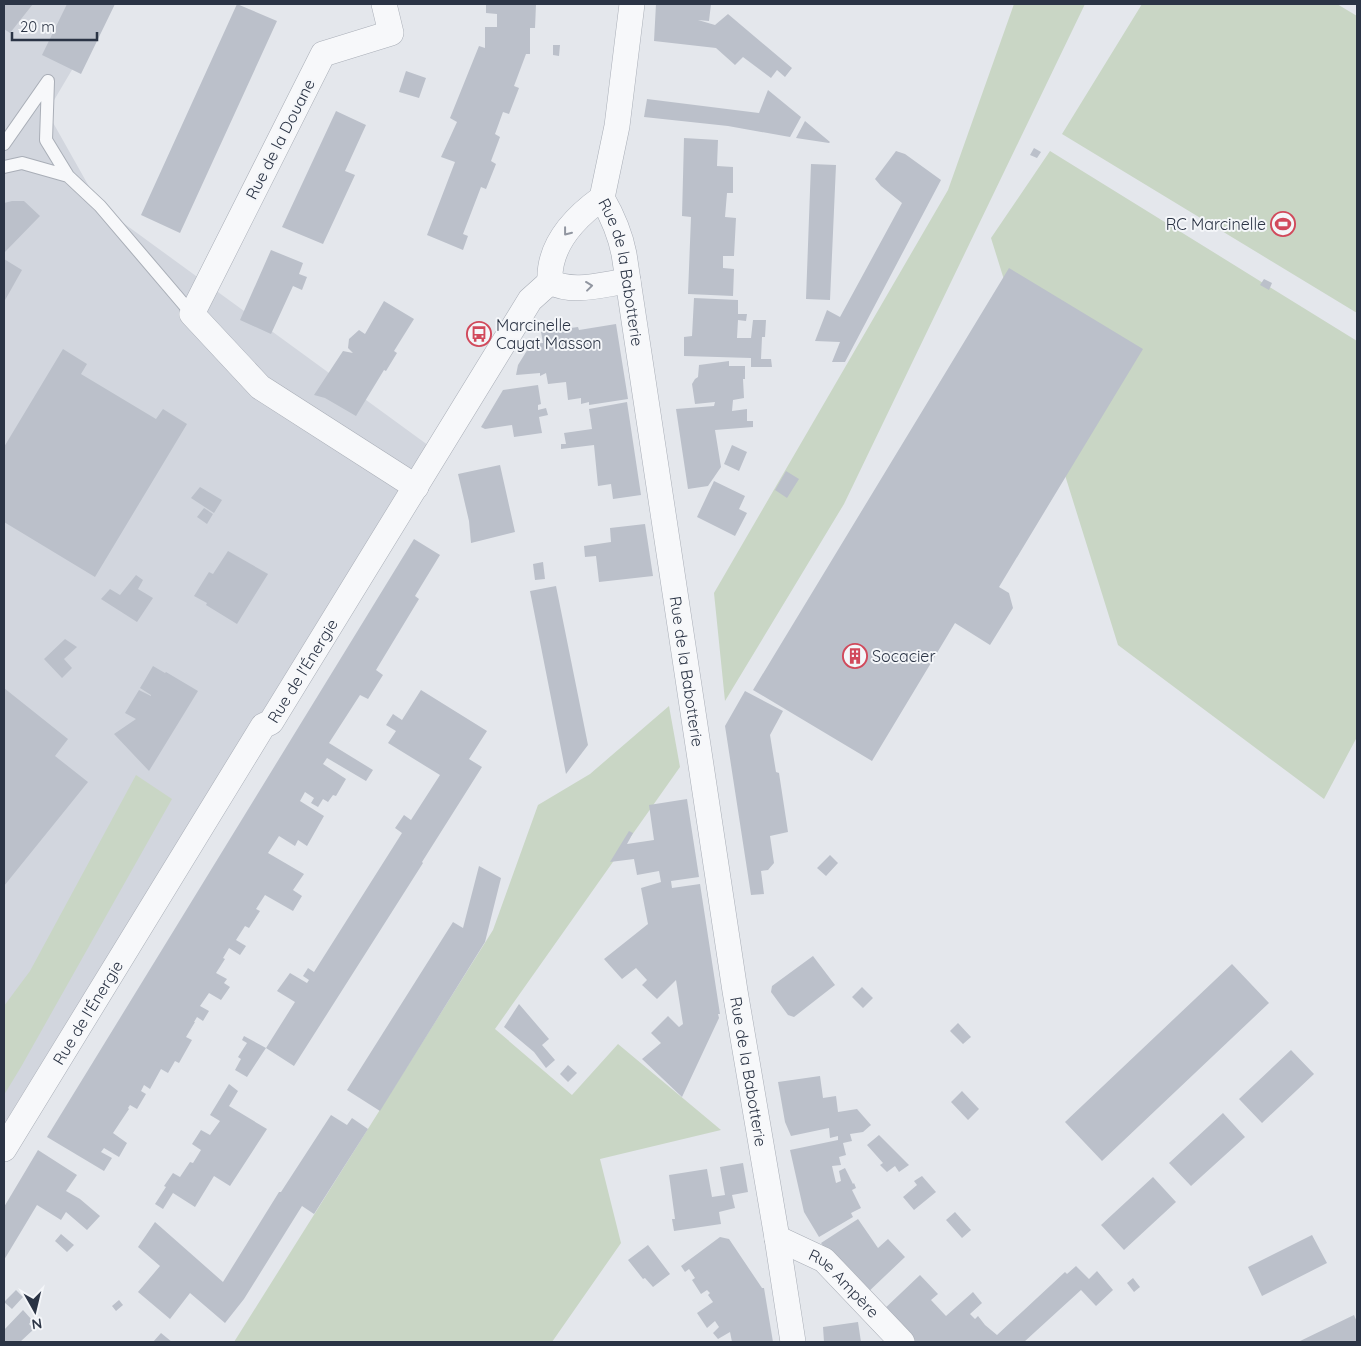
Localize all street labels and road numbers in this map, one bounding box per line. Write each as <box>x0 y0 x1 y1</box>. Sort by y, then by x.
street label: Rue de la Douane <box>241 76 319 202</box>
street label: Rue de la Babotterie <box>594 195 648 348</box>
street label: Rue de la Babotterie <box>666 595 708 748</box>
street label: Rue de l'Énergie <box>263 615 342 727</box>
street label: Rue de l'Énergie <box>48 957 127 1068</box>
street label: Rue de la Babotterie <box>726 995 771 1148</box>
street label: Rue Ampère <box>806 1244 884 1322</box>

